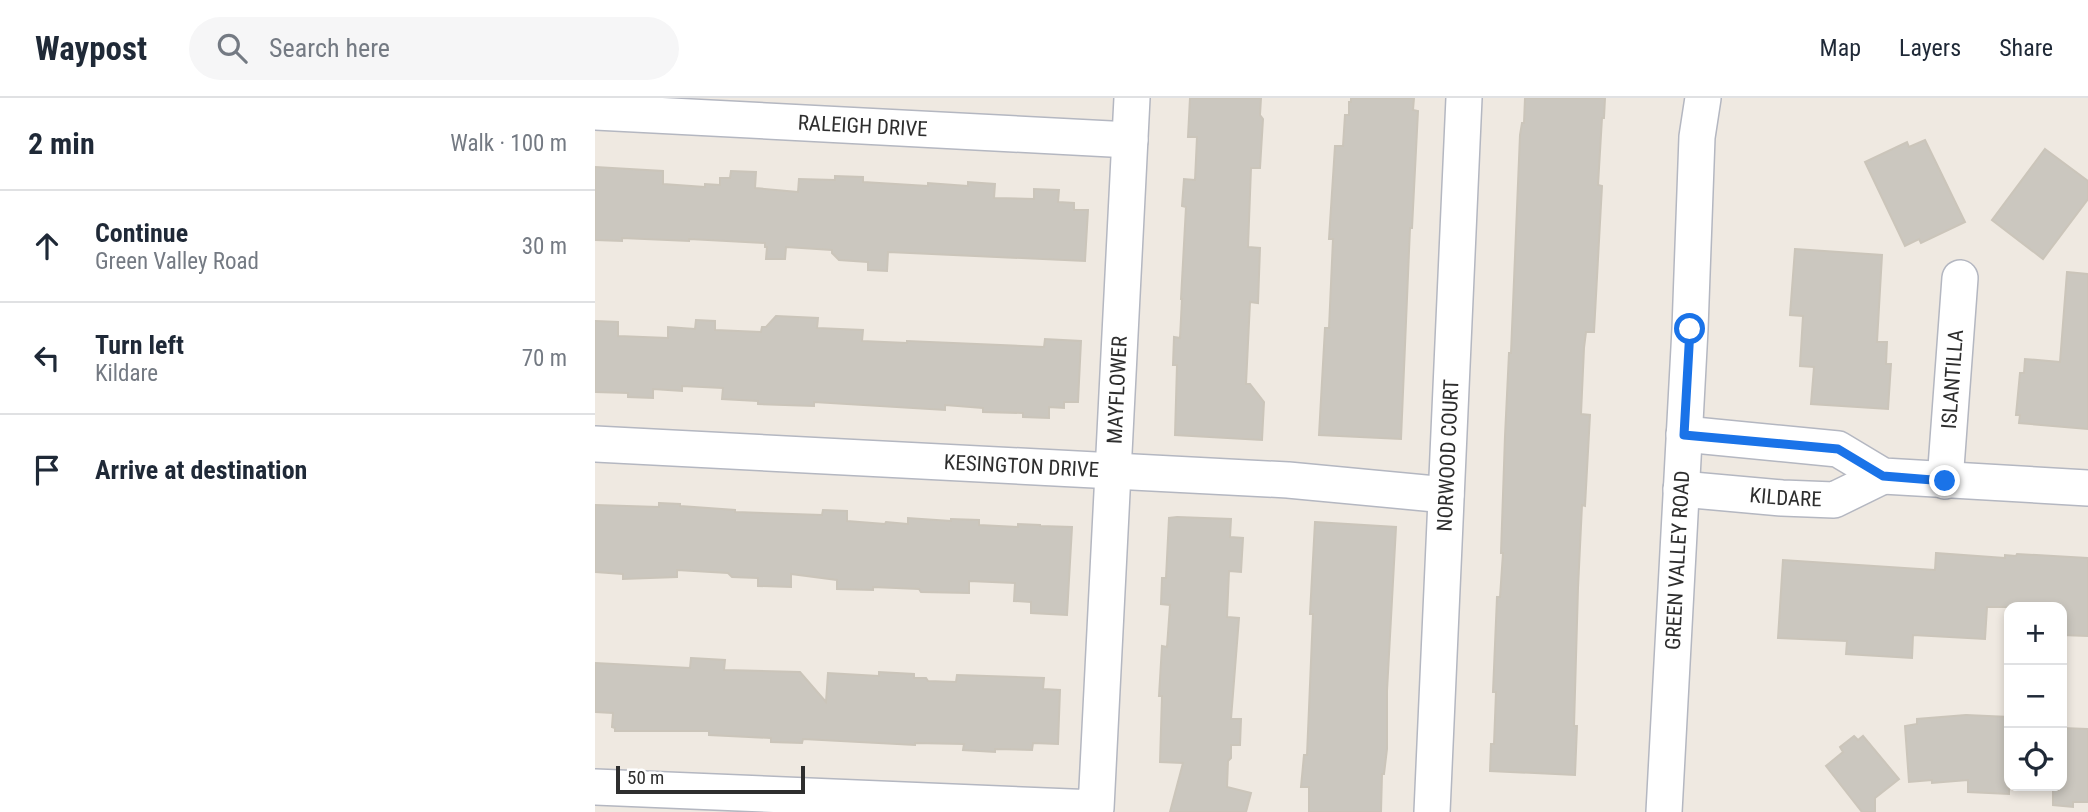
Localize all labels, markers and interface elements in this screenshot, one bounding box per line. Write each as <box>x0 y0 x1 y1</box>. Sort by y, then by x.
search box <box>189 17 679 80</box>
text: Waypost <box>35 29 147 68</box>
icon: search <box>213 29 251 67</box>
text: Search here <box>269 33 390 63</box>
text: Map <box>1820 34 1861 62</box>
text: Layers <box>1899 34 1961 62</box>
text: Share <box>1999 34 2053 62</box>
street label: RALEIGH DRIVE <box>797 111 928 141</box>
text: 2 min <box>28 126 95 161</box>
text: Walk · 100 m <box>450 130 567 157</box>
text: Continue <box>95 218 188 248</box>
icon: ahead <box>28 227 66 265</box>
text: 30 m <box>522 233 567 260</box>
text: Green Valley Road <box>95 248 259 275</box>
route start <box>1674 313 1705 344</box>
street label: ISLANTILLA <box>1937 329 1968 430</box>
text: Turn left <box>95 330 184 360</box>
street label: MAYFLOWER <box>1102 335 1132 444</box>
icon: left <box>28 339 66 377</box>
text: 70 m <box>522 345 567 372</box>
text: Kildare <box>95 360 158 387</box>
street label: NORWOOD COURT <box>1433 379 1463 532</box>
street label: KESINGTON DRIVE <box>943 450 1100 482</box>
icon: arrive <box>28 451 66 489</box>
text: Arrive at destination <box>95 455 307 485</box>
route end <box>1929 465 1960 496</box>
street label: GREEN VALLEY ROAD <box>1661 470 1694 651</box>
street label: KILDARE <box>1749 483 1822 512</box>
map controls <box>2004 602 2067 791</box>
button: + <box>2004 602 2067 665</box>
button: − <box>2004 665 2067 728</box>
button: locate <box>2004 728 2067 791</box>
scale bar <box>616 763 805 795</box>
text: 50 m <box>627 766 664 789</box>

